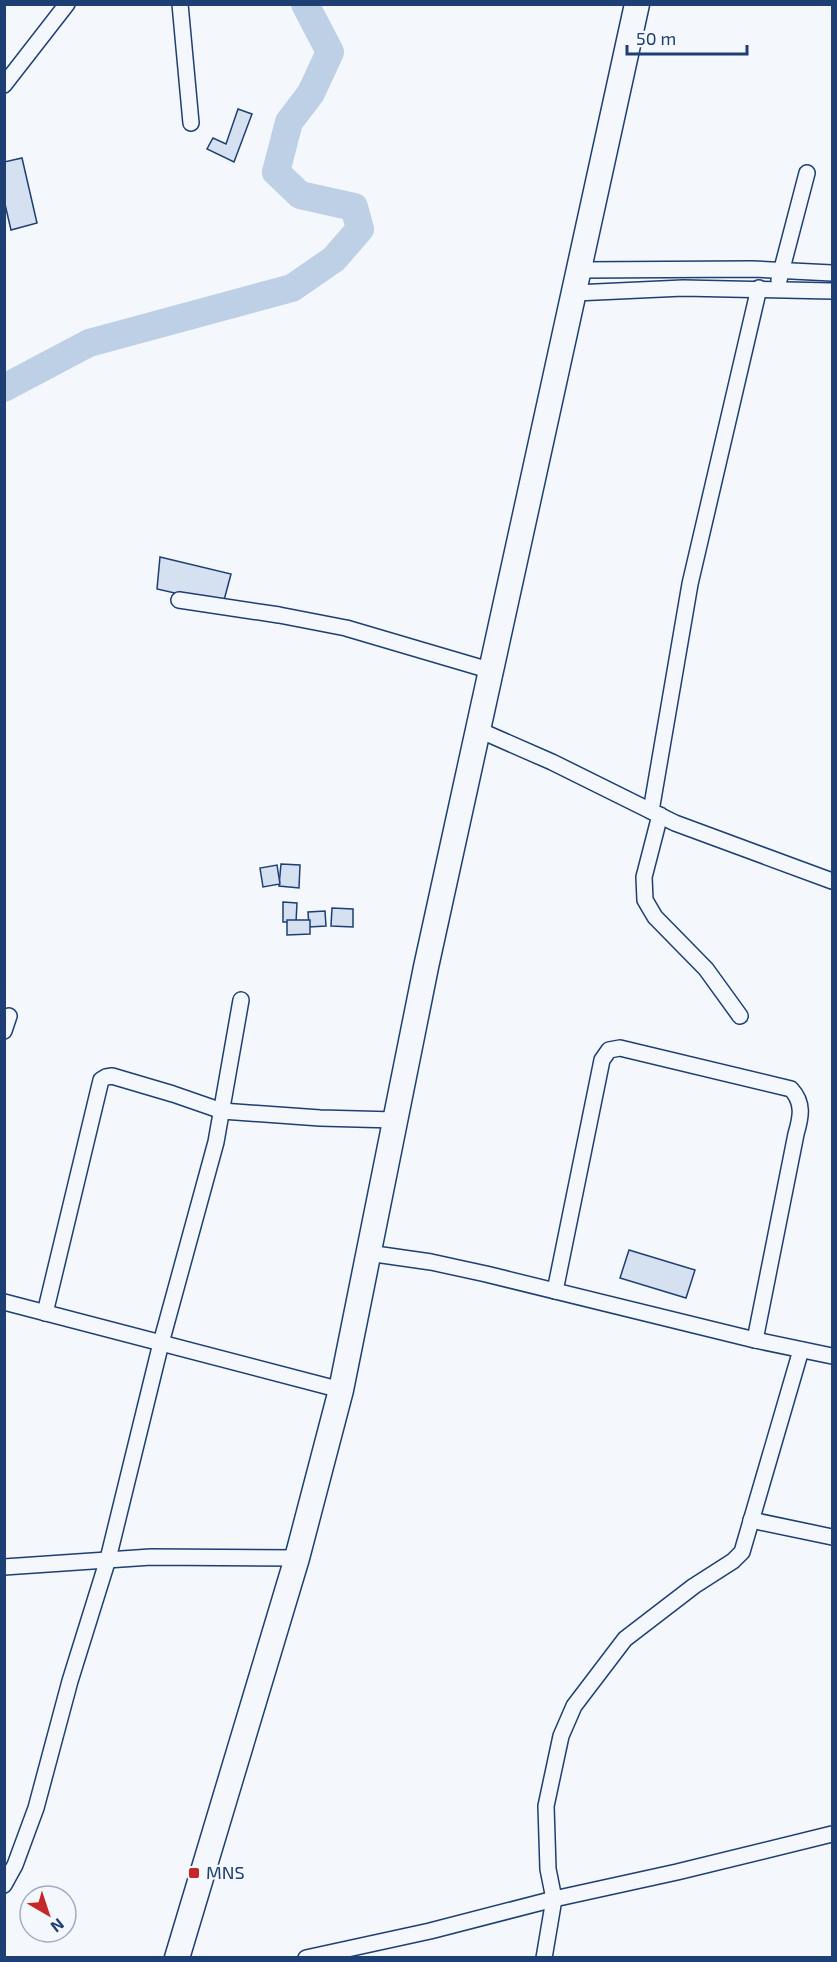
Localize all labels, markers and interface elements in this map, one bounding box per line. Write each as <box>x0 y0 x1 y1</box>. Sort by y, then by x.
scale bar <box>627 18 747 56</box>
text: 50 m <box>636 27 676 49</box>
place label: MNS <box>206 1861 245 1883</box>
marker: MNS <box>187 1866 201 1880</box>
north arrow <box>18 1884 78 1944</box>
text: N <box>47 1915 68 1937</box>

